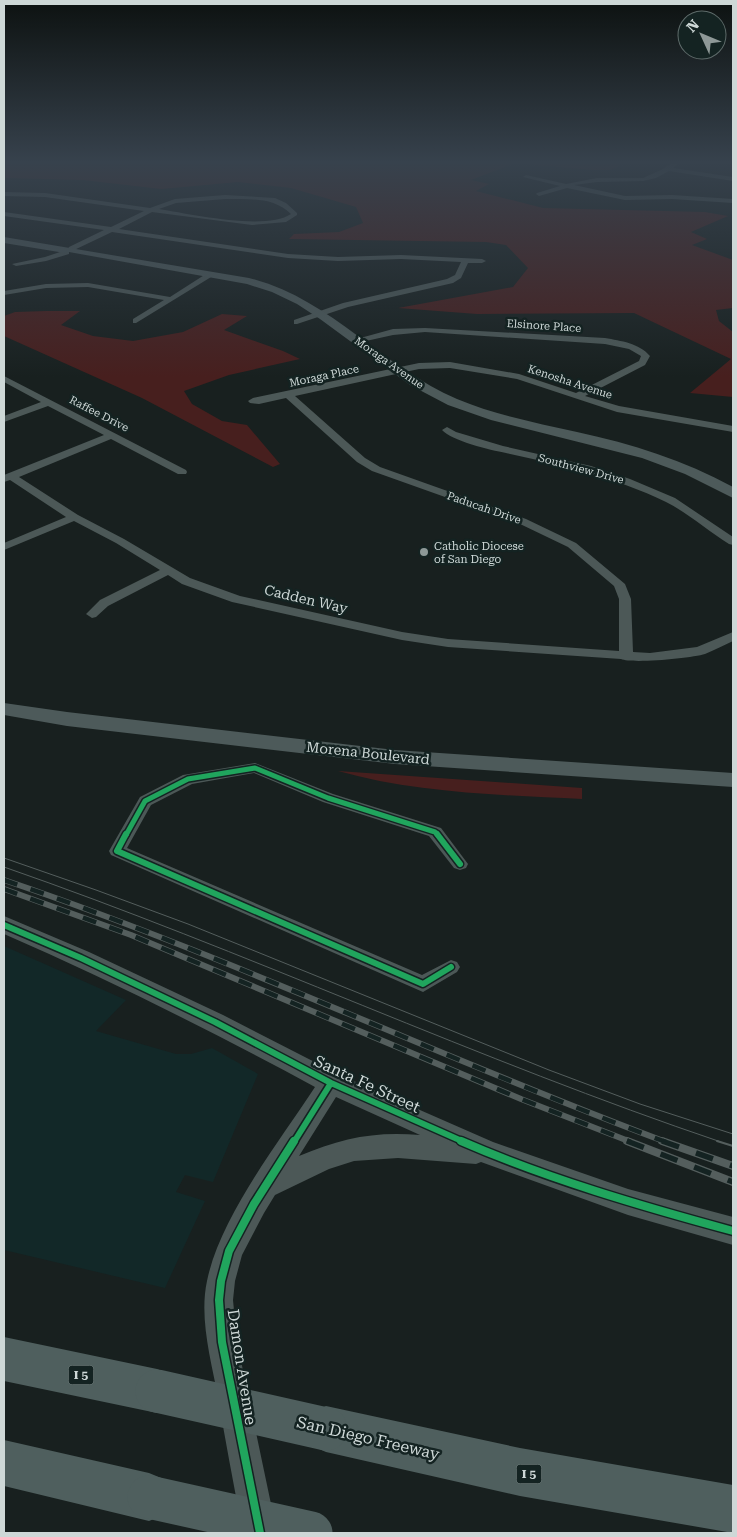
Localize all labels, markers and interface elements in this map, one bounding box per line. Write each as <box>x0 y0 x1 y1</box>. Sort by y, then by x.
north arrow <box>677 10 727 60</box>
text: N <box>683 16 702 35</box>
street label: Elsinore Place <box>506 317 582 335</box>
street label: Moraga Avenue <box>352 334 426 392</box>
street label: Moraga Place <box>288 362 360 390</box>
street label: Kenosha Avenue <box>526 362 614 402</box>
street label: Raffee Drive <box>67 393 131 435</box>
street label: Southview Drive <box>537 451 625 487</box>
street label: Paducah Drive <box>445 489 523 527</box>
place label: Catholic Diocese of San Diego <box>434 540 524 566</box>
marker: Catholic Diocese of San Diego <box>418 546 430 558</box>
street label: Cadden Way <box>263 582 350 616</box>
street label: Morena Boulevard <box>306 739 430 767</box>
street label: Santa Fe Street <box>311 1051 423 1117</box>
street label: Damon Avenue <box>223 1308 261 1427</box>
road number: I 5 <box>68 1366 94 1384</box>
street label: San Diego Freeway <box>295 1412 442 1464</box>
road number: I 5 <box>516 1465 542 1484</box>

